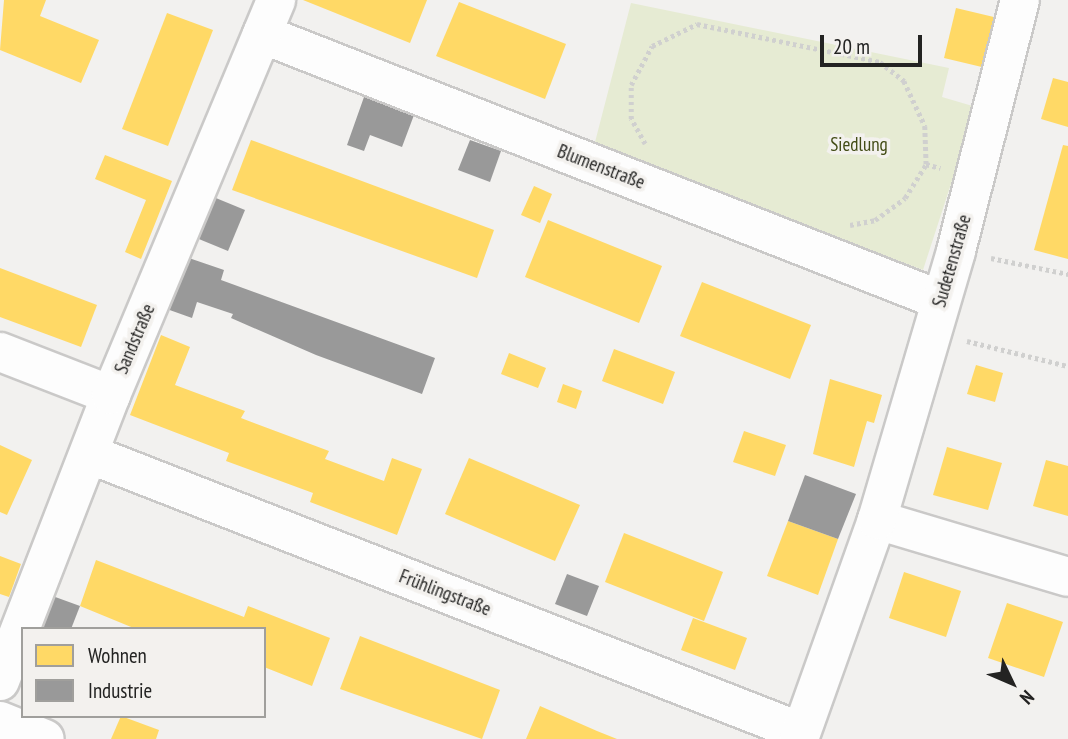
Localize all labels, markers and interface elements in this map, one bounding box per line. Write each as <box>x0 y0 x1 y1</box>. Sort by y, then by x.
scale bar <box>823 21 925 65</box>
text: 20 m <box>833 33 870 60</box>
park label: Siedlung <box>830 134 888 156</box>
street label: Blumenstraße <box>554 140 648 194</box>
street label: Sudetenstraße <box>928 212 976 310</box>
street label: Sandstraße <box>110 301 160 377</box>
street label: Frühlingstraße <box>396 565 494 621</box>
legend <box>21 627 266 718</box>
text: Wohnen <box>88 642 147 669</box>
north arrow <box>977 648 1047 718</box>
text: Industrie <box>88 677 152 704</box>
text: N <box>1015 686 1039 710</box>

